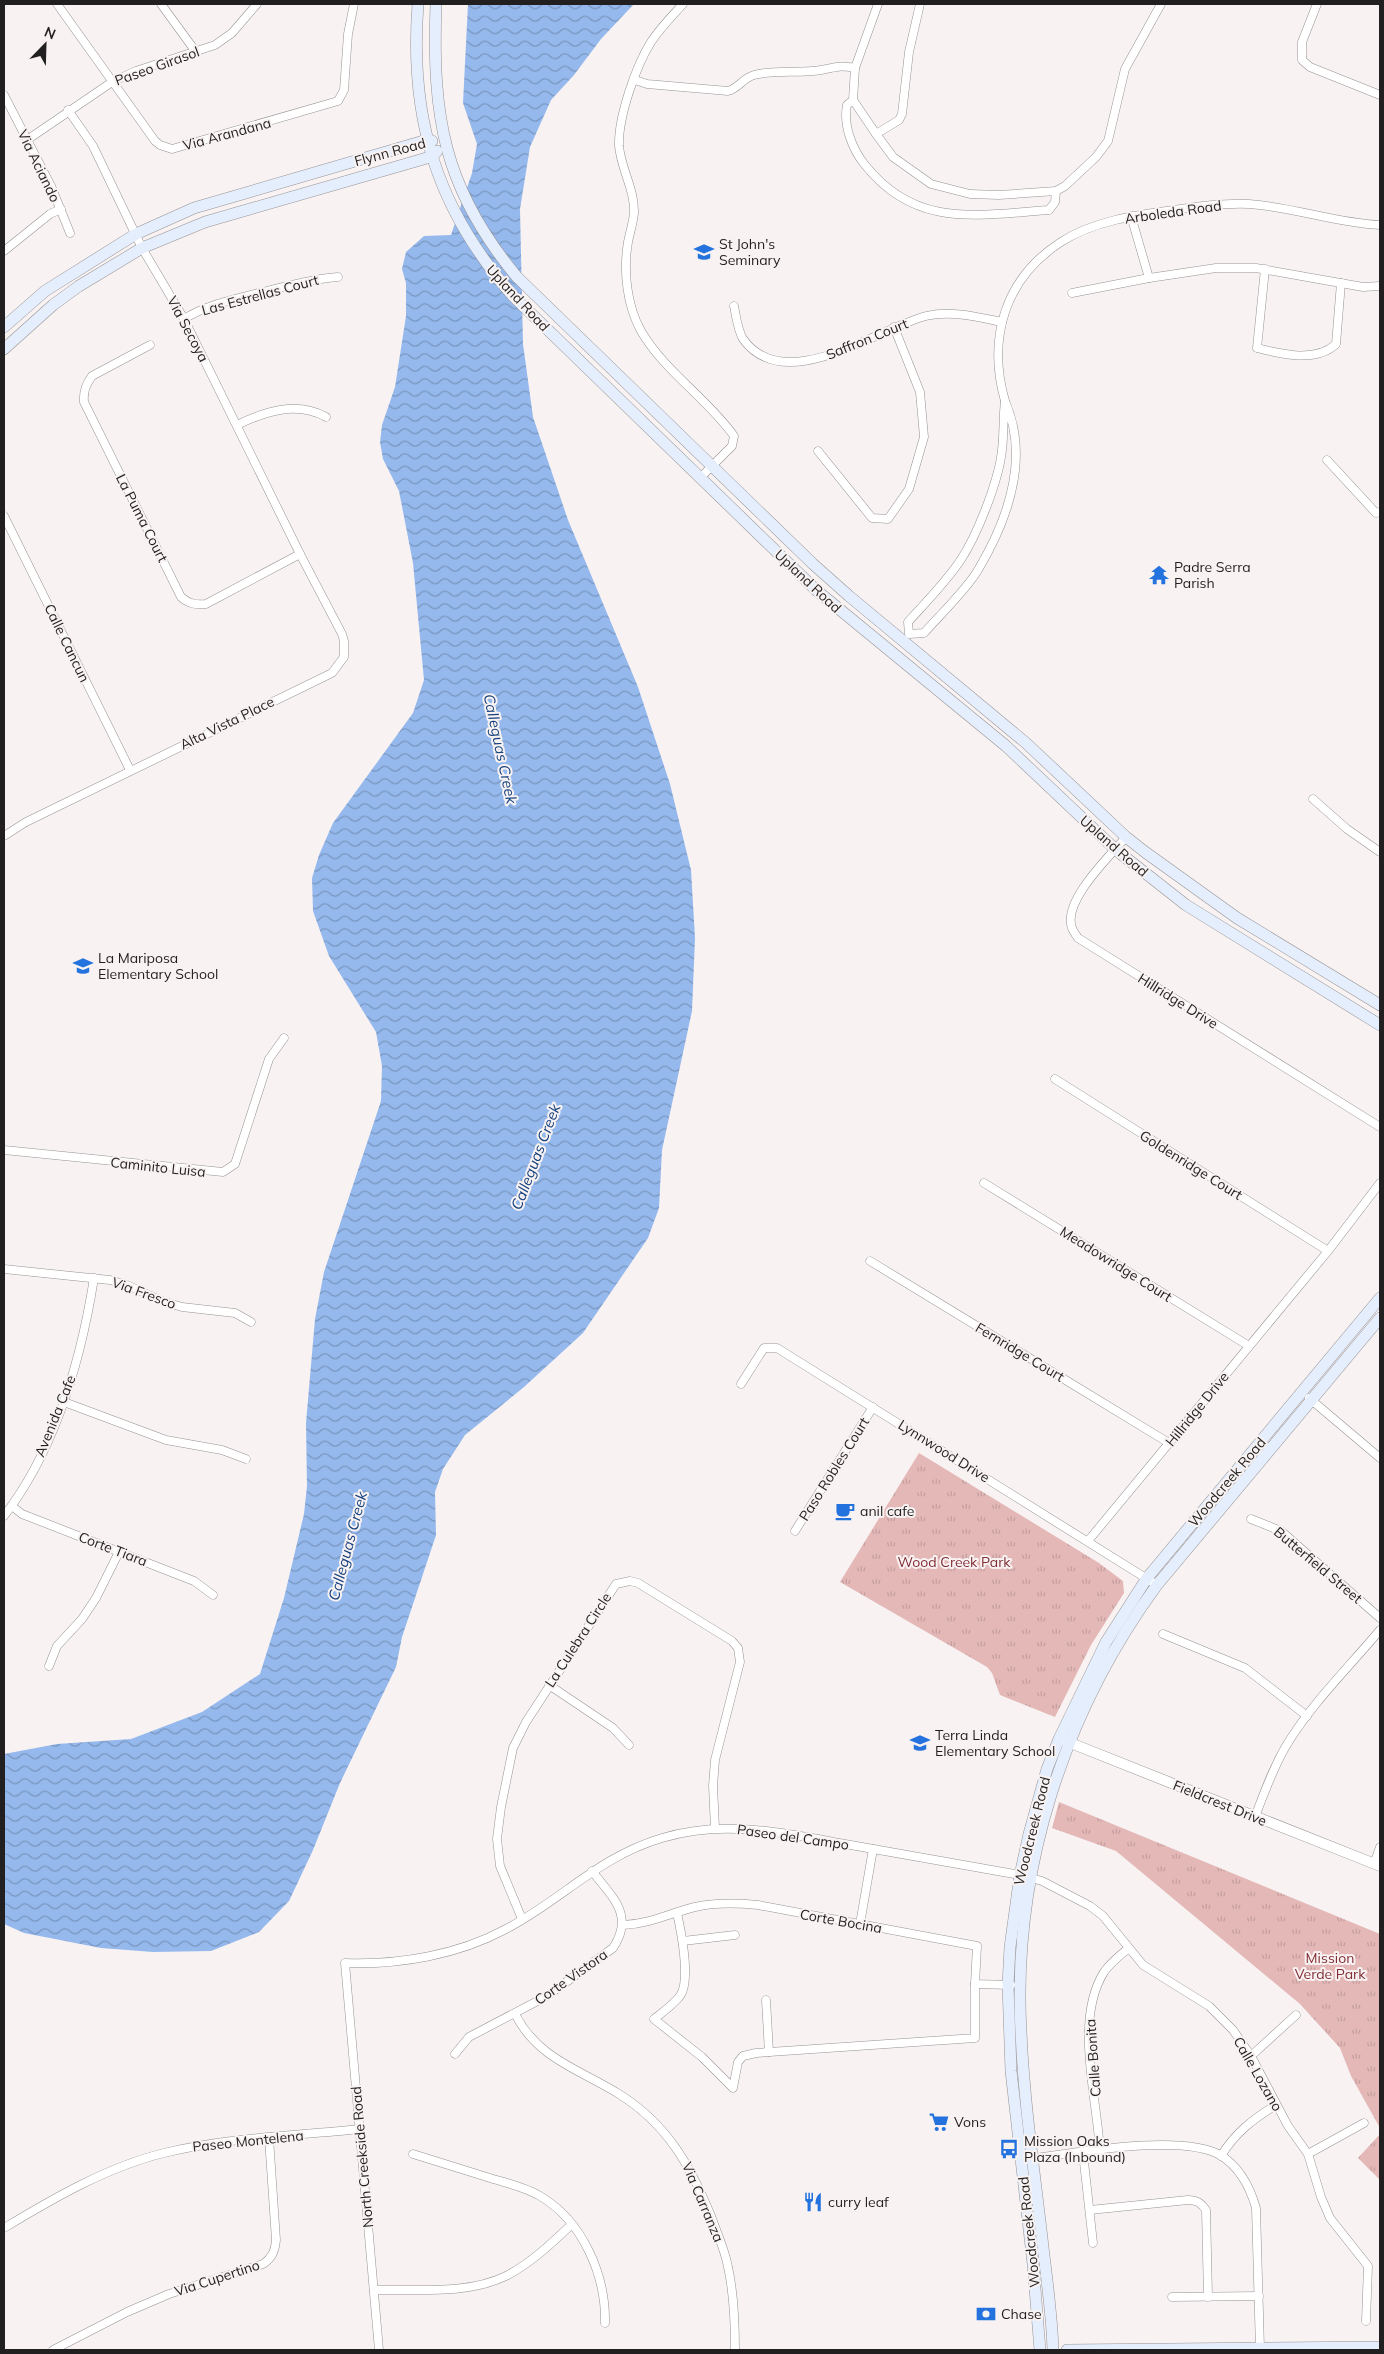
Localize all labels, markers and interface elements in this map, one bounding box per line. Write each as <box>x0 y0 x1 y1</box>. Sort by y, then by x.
north arrow <box>20 20 70 70</box>
text: N <box>42 23 58 43</box>
street label: Paseo Girasol <box>112 42 202 90</box>
street label: Via Arandana <box>181 114 273 154</box>
street label: Via Aciando <box>14 127 64 205</box>
street label: Flynn Road <box>352 134 428 170</box>
street label: Arboleda Road <box>1123 196 1223 228</box>
place label: St John's Seminary <box>719 235 781 269</box>
school or university icon: St John's Seminary <box>693 241 715 263</box>
street label: Upland Road <box>482 261 554 335</box>
street label: Las Estrellas Court <box>200 271 321 319</box>
street label: Via Secoya <box>163 293 213 365</box>
street label: Saffron Court <box>823 314 911 364</box>
street label: La Puma Court <box>112 471 172 565</box>
street label: Upland Road <box>771 545 845 617</box>
place label: Padre Serra Parish <box>1174 558 1251 592</box>
temple icon: Padre Serra Parish <box>1148 564 1170 586</box>
street label: Calle Cancun <box>40 601 94 685</box>
street label: Alta Vista Place <box>177 692 277 754</box>
water label: Calleguas Creek <box>480 692 522 807</box>
street label: Upland Road <box>1076 811 1152 881</box>
place label: La Mariposa Elementary School <box>98 949 218 983</box>
school or university icon: La Mariposa Elementary School <box>72 955 94 977</box>
street label: Hillridge Drive <box>1135 969 1221 1033</box>
water label: Calleguas Creek <box>507 1100 565 1213</box>
street label: Goldenridge Court <box>1136 1126 1246 1204</box>
street label: Caminito Luisa <box>110 1153 206 1181</box>
street label: Meadowridge Court <box>1057 1222 1175 1306</box>
street label: Via Fresco <box>109 1273 179 1313</box>
street label: Fernridge Court <box>972 1318 1068 1386</box>
street label: Hillridge Drive <box>1161 1368 1233 1450</box>
street label: Avenida Cafe <box>30 1372 80 1460</box>
street label: Paso Robles Court <box>795 1414 873 1524</box>
street label: Lynnwood Drive <box>895 1416 993 1486</box>
street label: Woodcreek Road <box>1184 1434 1270 1530</box>
water label: Calleguas Creek <box>324 1488 372 1602</box>
cafe icon: anil cafe <box>834 1500 856 1522</box>
place label: anil cafe <box>860 1502 914 1520</box>
street label: Butterfield Street <box>1270 1523 1366 1607</box>
street label: Corte Tiara <box>76 1528 150 1570</box>
park label: Wood Creek Park <box>898 1553 1011 1571</box>
street label: La Culebra Circle <box>541 1589 615 1691</box>
place label: Terra Linda Elementary School <box>935 1726 1055 1760</box>
school or university icon: Terra Linda Elementary School <box>909 1732 931 1754</box>
street label: Woodcreek Road <box>1010 1775 1054 1887</box>
street label: Fieldcrest Drive <box>1171 1776 1269 1830</box>
street label: Paseo del Campo <box>736 1820 850 1854</box>
street label: Corte Bocina <box>799 1905 883 1937</box>
street label: Corte Vistora <box>531 1945 611 2009</box>
park label: Mission Verde Park <box>1295 1949 1366 1983</box>
street label: Calle Bonita <box>1081 2018 1105 2098</box>
street label: Calle Lozano <box>1229 2034 1287 2114</box>
street label: North Creekside Road <box>347 2086 377 2228</box>
supermarket icon: Vons <box>928 2111 950 2133</box>
place label: Vons <box>954 2113 986 2131</box>
street label: Paseo Montelena <box>192 2126 304 2156</box>
place label: Mission Oaks Plaza (Inbound) <box>1024 2132 1126 2166</box>
bus stop icon: Mission Oaks Plaza (Inbound) <box>998 2138 1020 2160</box>
street label: Via Carranza <box>678 2159 728 2245</box>
street label: Woodcreek Road <box>1014 2176 1044 2288</box>
restaurant icon: curry leaf <box>802 2191 824 2213</box>
place label: curry leaf <box>828 2193 889 2211</box>
street label: Via Cupertino <box>172 2256 262 2300</box>
bank icon: Chase <box>975 2303 997 2325</box>
place label: Chase <box>1001 2305 1042 2323</box>

